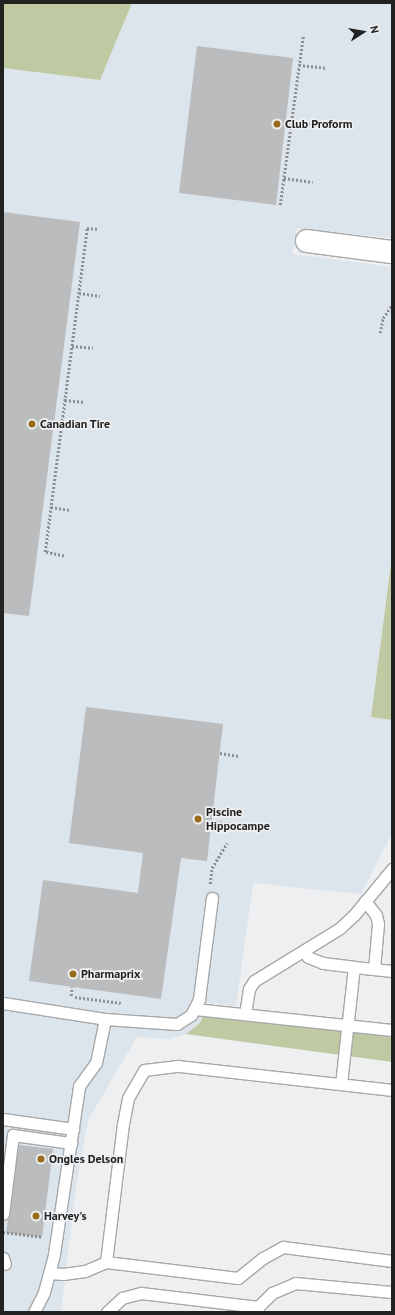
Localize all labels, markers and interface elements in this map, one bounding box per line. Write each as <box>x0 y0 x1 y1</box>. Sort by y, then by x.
north arrow <box>343 12 383 52</box>
text: N <box>367 25 382 34</box>
place label: Club Proform <box>285 117 352 131</box>
marker: Club Proform <box>272 119 282 129</box>
place label: Canadian Tire <box>40 417 111 431</box>
marker: Canadian Tire <box>27 419 37 429</box>
place label: Piscine Hippocampe <box>206 805 270 833</box>
marker: Piscine Hippocampe <box>193 814 203 824</box>
place label: Pharmaprix <box>81 967 140 981</box>
marker: Pharmaprix <box>68 969 78 979</box>
place label: Ongles Delson <box>49 1152 123 1166</box>
marker: Ongles Delson <box>36 1154 46 1164</box>
place label: Harvey's <box>44 1209 87 1223</box>
marker: Harvey's <box>31 1211 41 1221</box>

